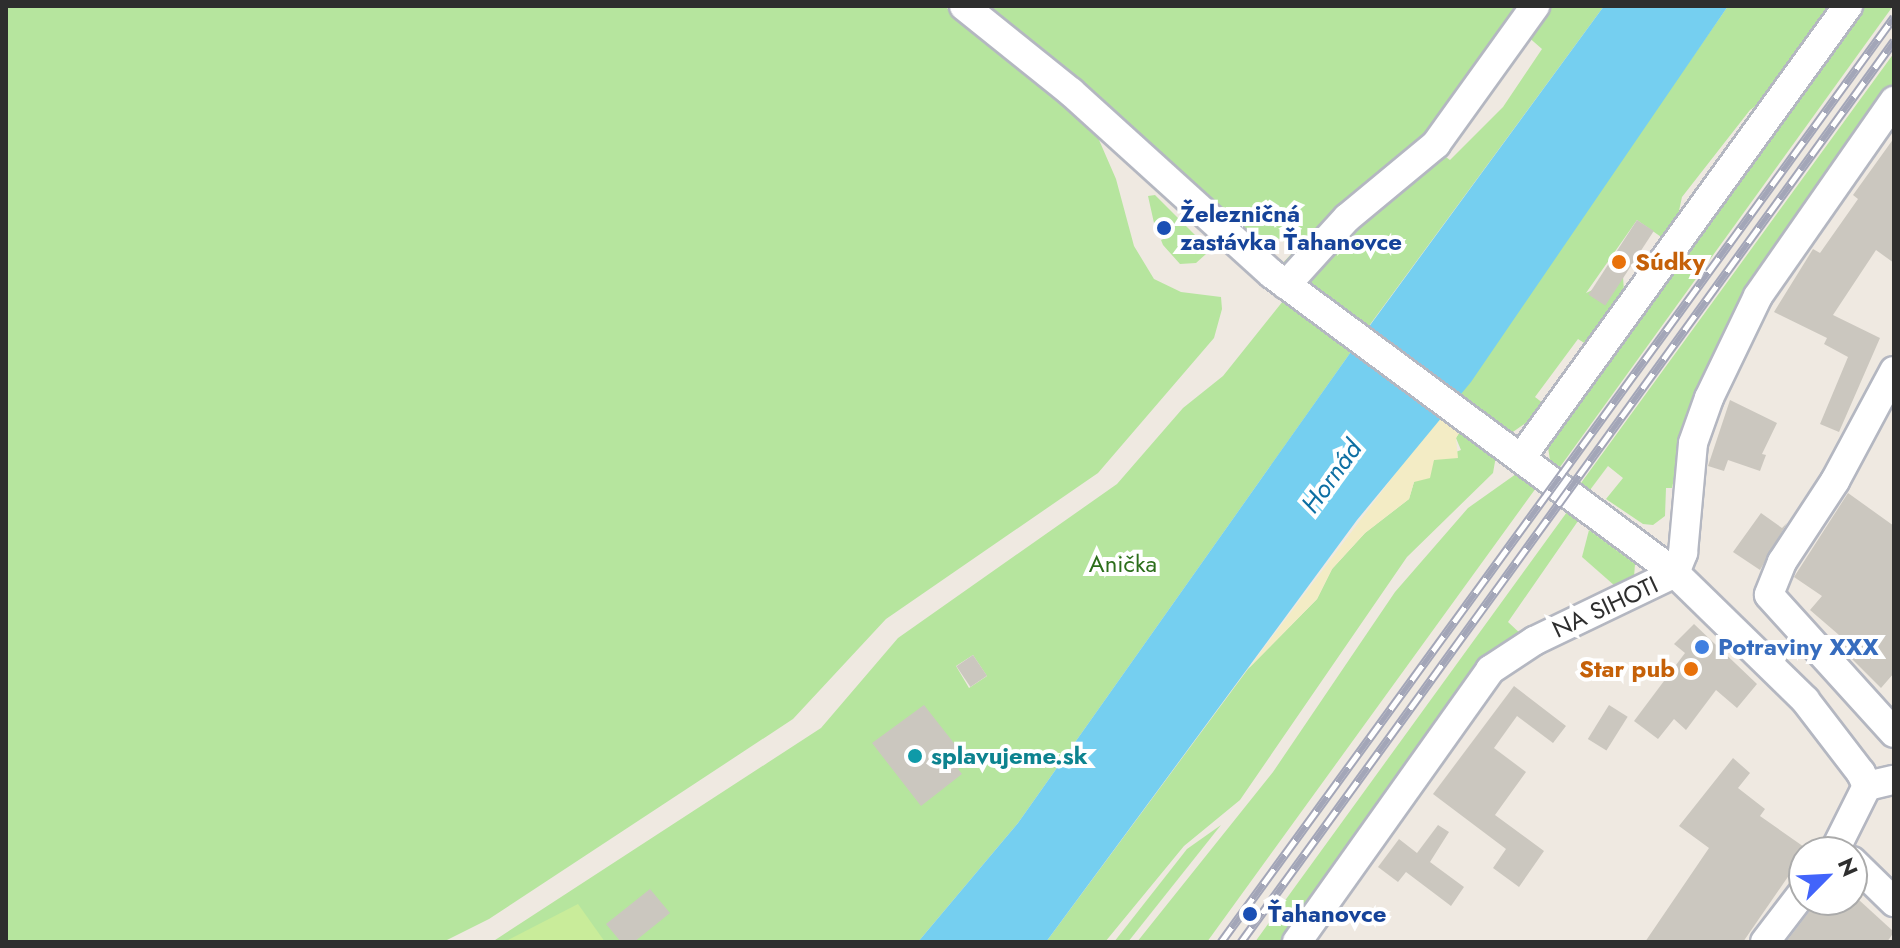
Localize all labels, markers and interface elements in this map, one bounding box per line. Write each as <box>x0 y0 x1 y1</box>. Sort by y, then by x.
place label: Železničná zastávka Ťahanovce <box>1180 200 1402 256</box>
marker: Železničná zastávka Ťahanovce <box>1155 219 1173 237</box>
place label: Súdky <box>1635 248 1705 276</box>
marker: Súdky <box>1610 253 1628 271</box>
water label: Hornád <box>1295 434 1369 520</box>
park label: Anička <box>1089 550 1157 578</box>
street label: NA SIHOTI <box>1548 570 1662 644</box>
place label: Potraviny XXX <box>1718 633 1879 661</box>
marker: Potraviny XXX <box>1693 638 1711 656</box>
place label: Star pub <box>1579 655 1675 683</box>
marker: Star pub <box>1682 660 1700 678</box>
place label: splavujeme.sk <box>931 742 1088 770</box>
marker: splavujeme.sk <box>906 747 924 765</box>
north arrow <box>1788 836 1868 916</box>
text: N <box>1830 853 1866 882</box>
place label: Ťahanovce <box>1268 900 1386 928</box>
marker: Ťahanovce <box>1239 903 1261 925</box>

